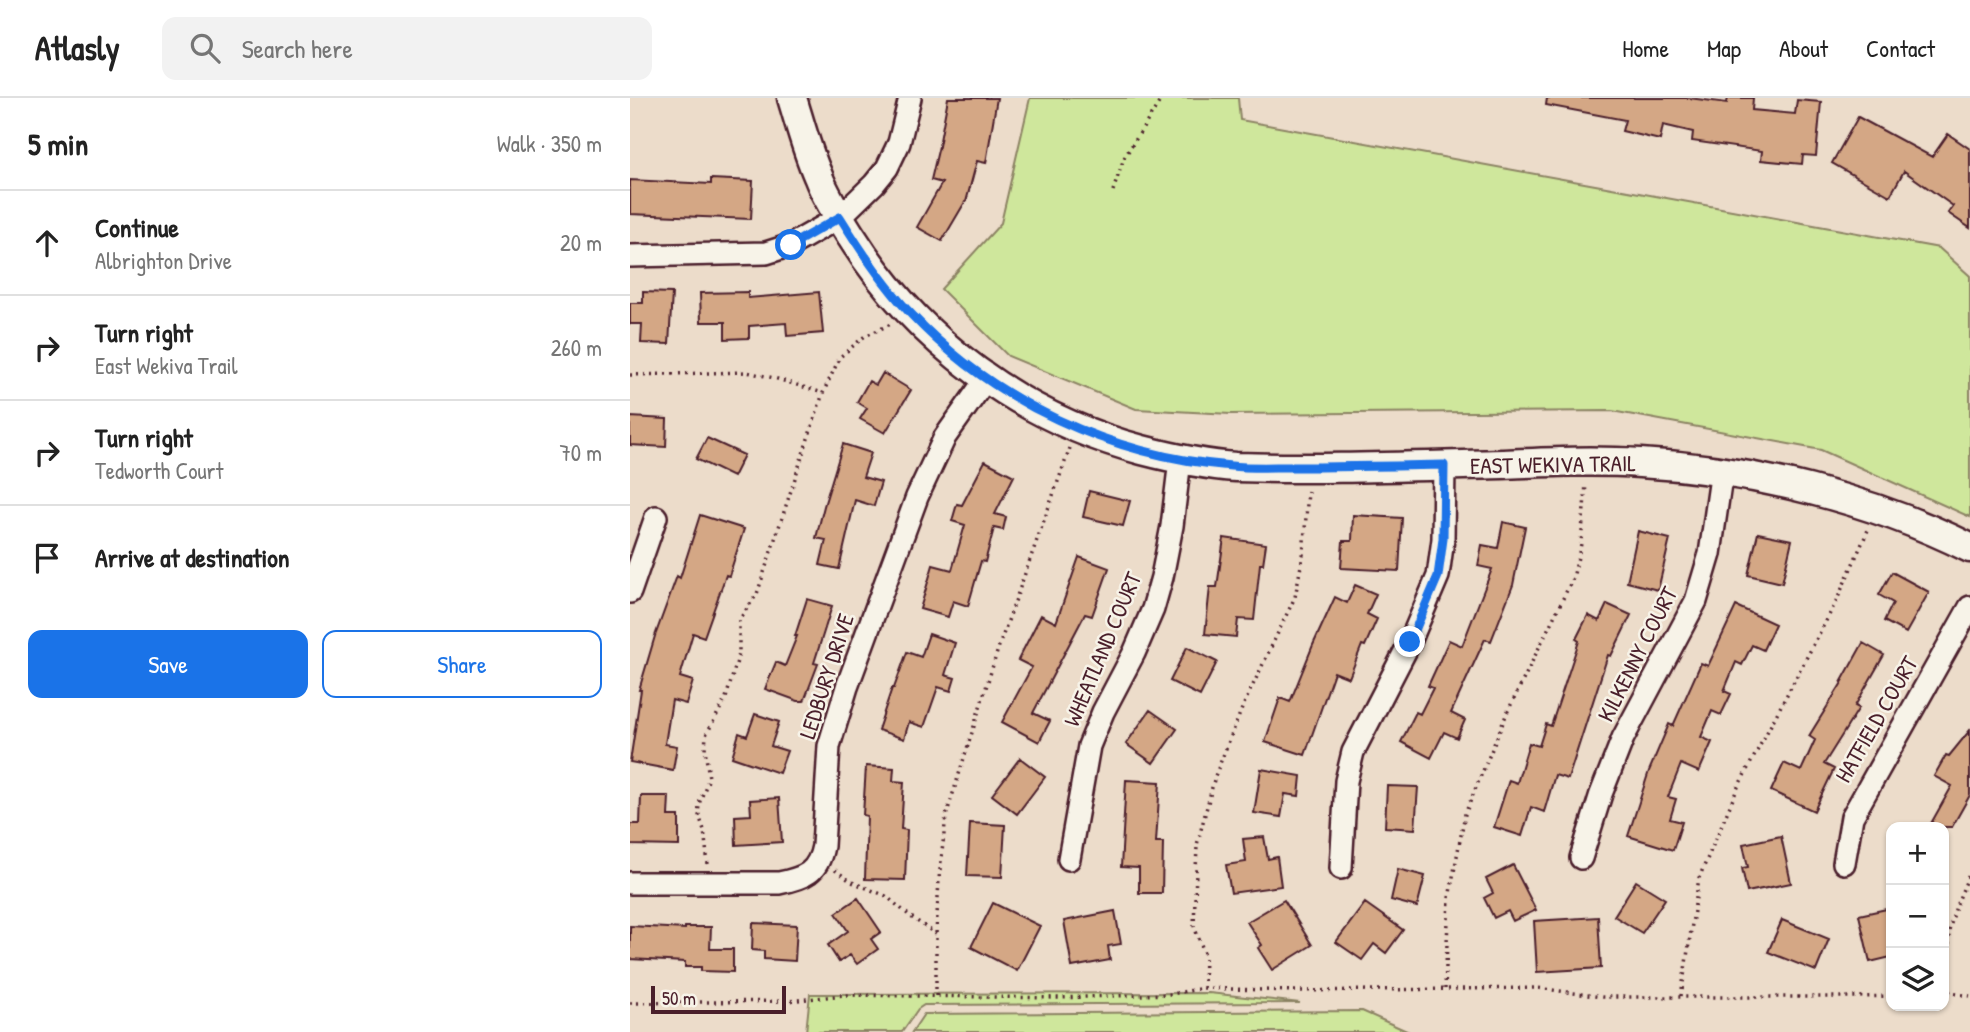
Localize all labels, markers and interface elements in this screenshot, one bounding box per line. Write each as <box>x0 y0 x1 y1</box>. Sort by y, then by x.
search box <box>162 17 652 80</box>
text: Atlasly <box>35 26 120 70</box>
icon: search <box>186 29 224 67</box>
text: Search here <box>242 31 353 66</box>
text: Home <box>1622 32 1669 64</box>
text: Map <box>1707 32 1741 64</box>
text: About <box>1779 32 1828 64</box>
text: Contact <box>1866 32 1935 64</box>
text: 5 min <box>28 124 88 164</box>
text: Walk · 350 m <box>497 128 602 159</box>
text: Continue <box>95 210 179 245</box>
icon: ahead <box>28 224 66 262</box>
text: 20 m <box>560 227 602 258</box>
route start <box>775 229 806 260</box>
text: Albrighton Drive <box>95 245 232 276</box>
text: Turn right <box>95 315 193 350</box>
icon: right <box>28 329 66 367</box>
text: 260 m <box>551 332 602 363</box>
text: East Wekiva Trail <box>95 350 238 381</box>
text: Turn right <box>95 420 193 455</box>
icon: right <box>28 434 66 472</box>
text: 70 m <box>559 437 602 468</box>
street label: EAST WEKIVA TRAIL <box>1470 447 1636 481</box>
text: Tedworth Court <box>95 455 223 486</box>
icon: arrive <box>28 539 66 577</box>
text: Arrive at destination <box>95 540 290 575</box>
street label: WHEATLAND COURT <box>1056 567 1149 731</box>
street label: KILKENNY COURT <box>1590 581 1684 727</box>
street label: LEDBURY DRIVE <box>791 610 861 742</box>
route end <box>1394 626 1425 657</box>
button: Save <box>28 630 308 698</box>
button: Share <box>322 630 602 698</box>
street label: HATFIELD COURT <box>1827 650 1925 788</box>
map controls <box>1886 822 1949 1011</box>
button: + <box>1886 822 1949 885</box>
button: − <box>1886 885 1949 948</box>
button: layers <box>1886 948 1949 1011</box>
scale bar <box>651 983 786 1015</box>
text: 50 m <box>662 985 696 1011</box>

